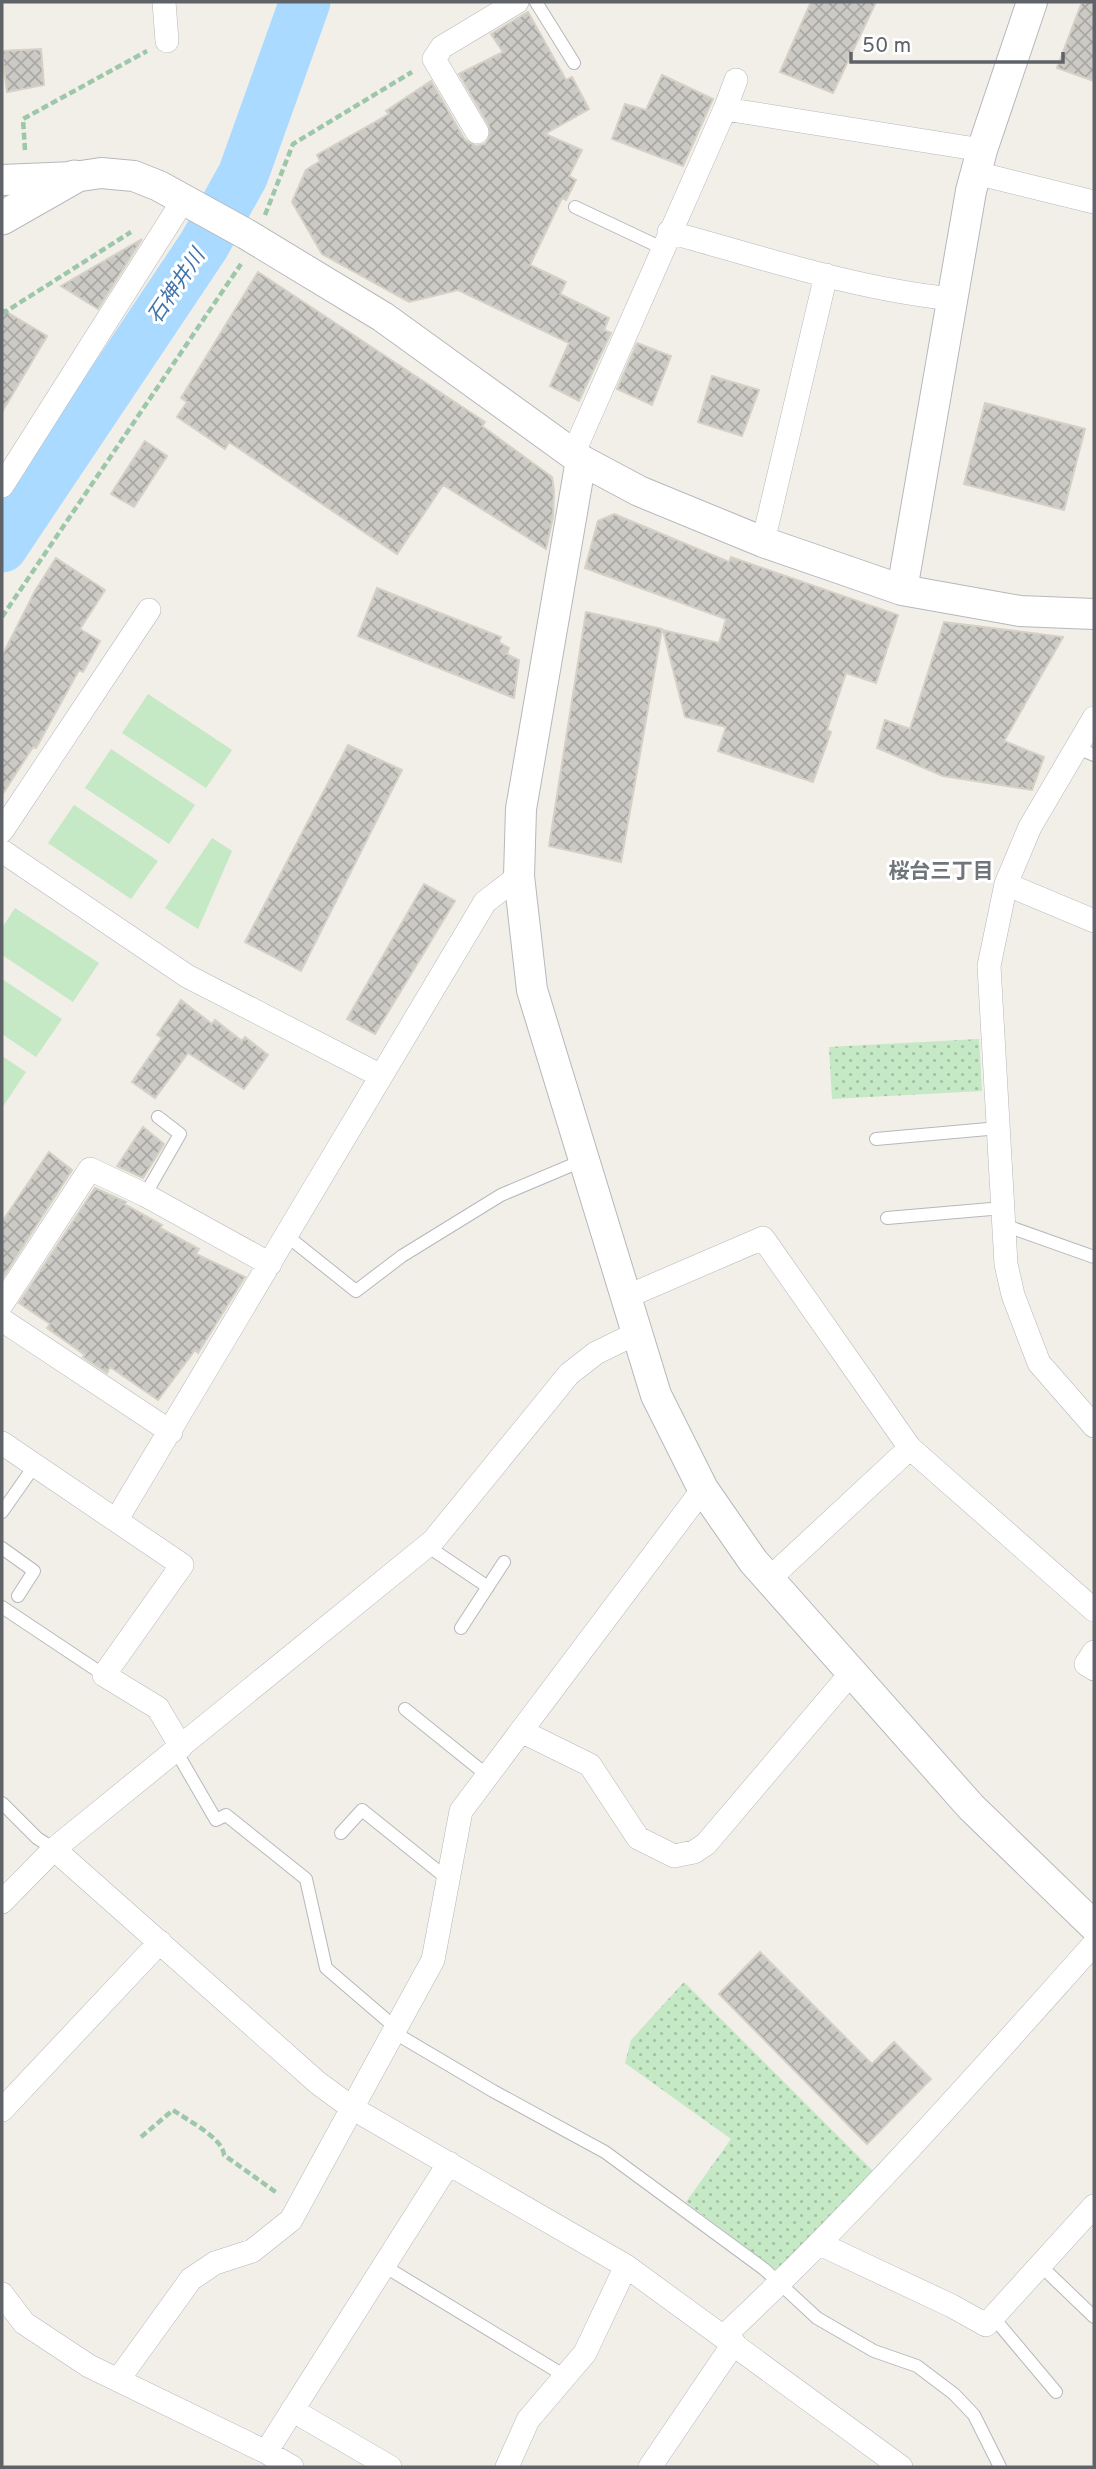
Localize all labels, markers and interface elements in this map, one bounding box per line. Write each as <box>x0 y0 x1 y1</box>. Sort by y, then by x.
scale bar <box>851 21 1063 65</box>
text: 50 m <box>862 33 911 60</box>
water label: 石神井川 <box>143 243 213 329</box>
district label: 桜台三丁目 <box>889 859 994 886</box>

